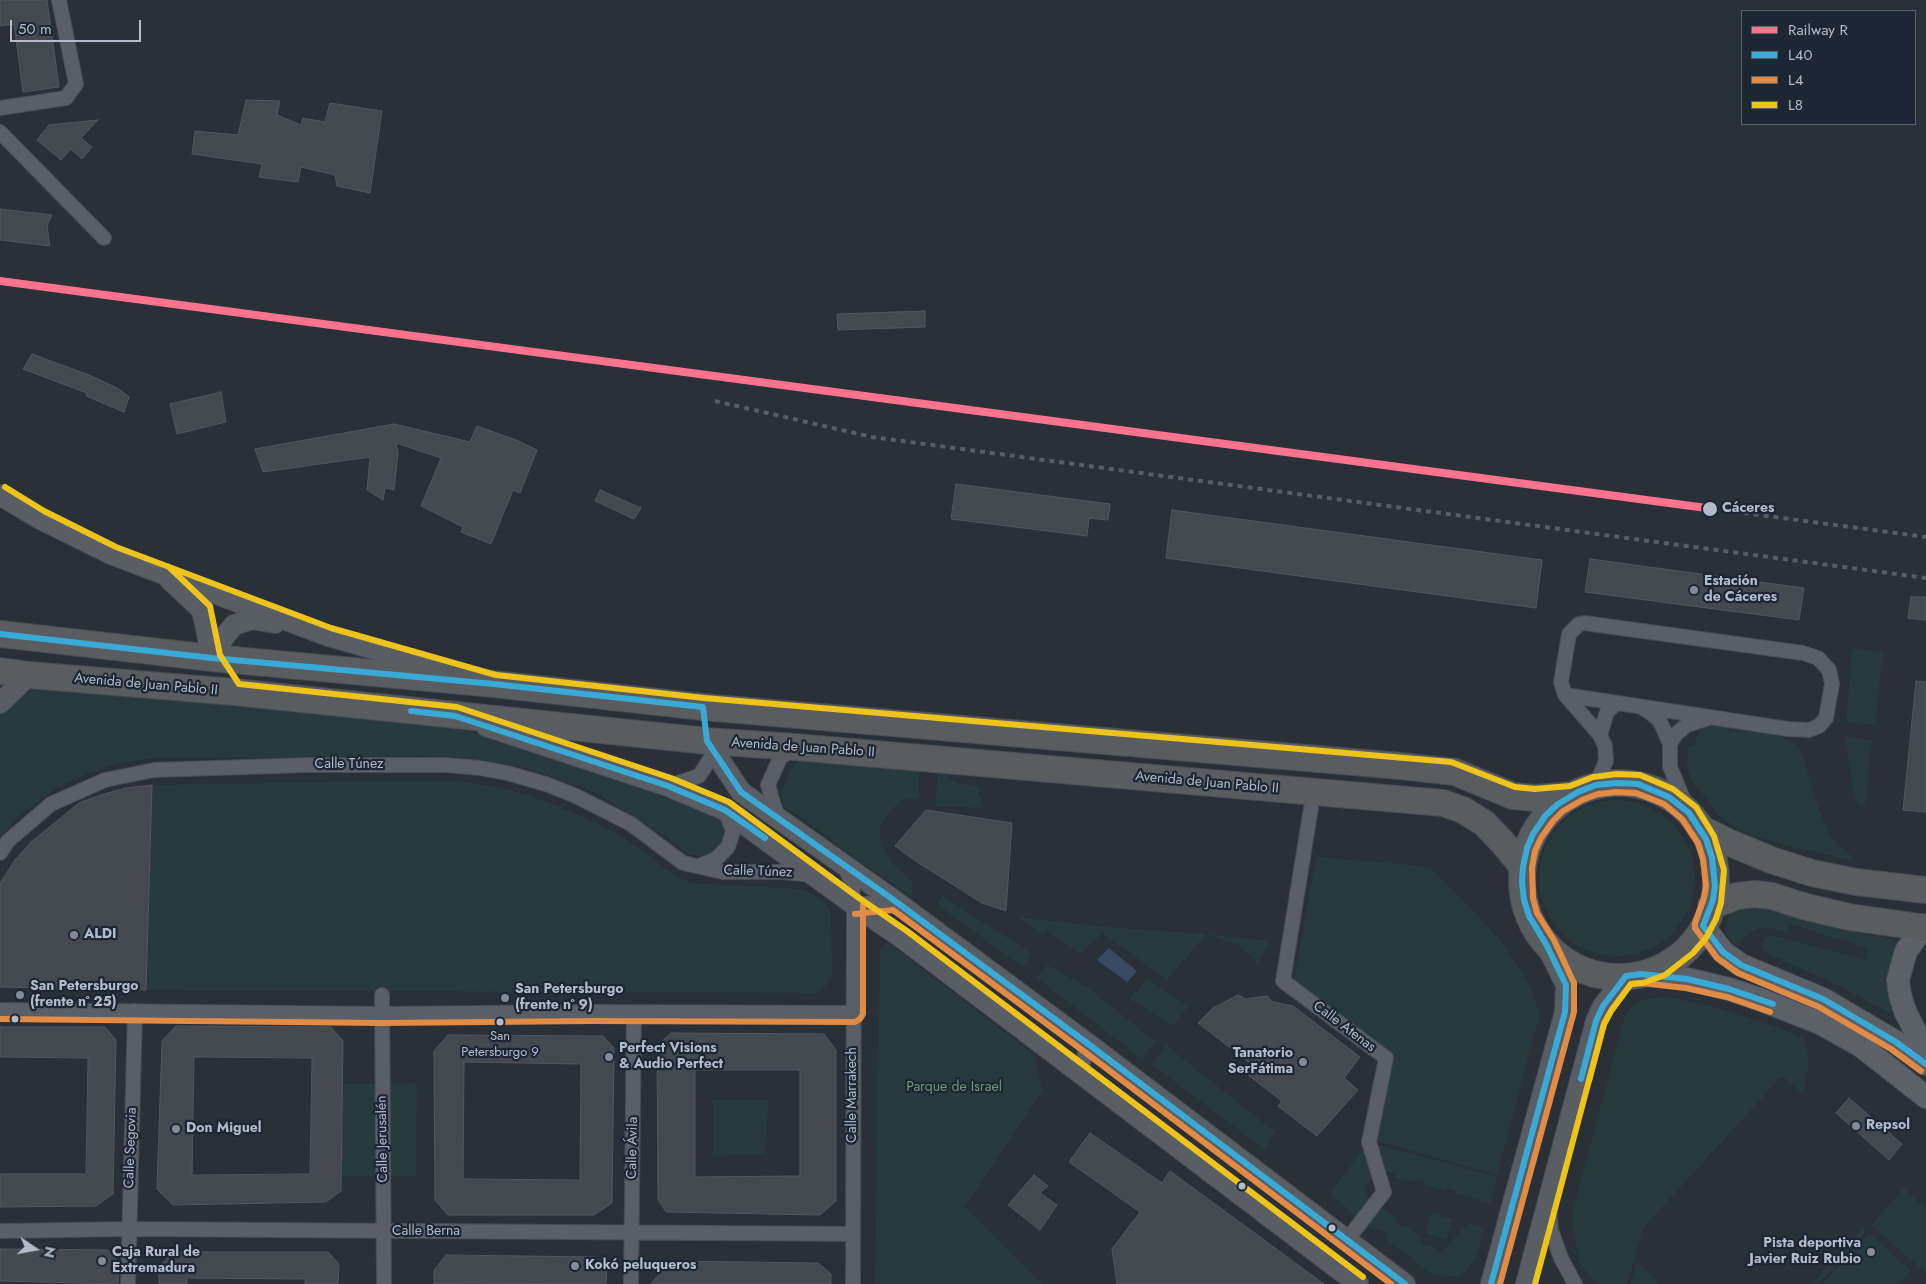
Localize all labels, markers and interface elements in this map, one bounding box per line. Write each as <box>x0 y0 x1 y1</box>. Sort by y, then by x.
scale bar <box>12 10 144 42</box>
legend <box>1741 10 1916 125</box>
text: 50 m <box>18 18 52 40</box>
text: Railway R <box>1788 19 1848 41</box>
text: L40 <box>1788 44 1813 66</box>
text: L4 <box>1788 69 1804 91</box>
text: L8 <box>1788 94 1803 116</box>
marker: Cáceres <box>1701 500 1719 518</box>
place label: Cáceres <box>1722 501 1774 517</box>
place label: Estación de Cáceres <box>1704 574 1777 606</box>
marker: Estación de Cáceres <box>1688 584 1700 596</box>
street label: Avenida de Juan Pablo II <box>74 670 218 700</box>
street label: Avenida de Juan Pablo II <box>731 735 875 761</box>
street label: Calle Túnez <box>315 757 383 773</box>
street label: Avenida de Juan Pablo II <box>1135 768 1279 798</box>
street label: Calle Túnez <box>723 862 793 882</box>
place label: ALDI <box>84 927 116 943</box>
marker: ALDI <box>68 929 80 941</box>
place label: San Petersburgo (frente nº 25) <box>30 979 139 1012</box>
place label: San Petersburgo (frente nº 9) <box>515 982 624 1014</box>
marker: San Petersburgo (frente nº 25) <box>14 989 26 1001</box>
marker: San Petersburgo (frente nº 9) <box>499 992 511 1004</box>
street label: Calle Atenas <box>1310 998 1378 1056</box>
unlabelled marker <box>10 1014 20 1024</box>
marker: San Petersburgo 9 <box>495 1017 505 1027</box>
place label: San Petersburgo 9 <box>461 1029 539 1060</box>
place label: Perfect Visions & Audio Perfect <box>619 1041 723 1074</box>
place label: Tanatorio SerFátima <box>1228 1046 1293 1078</box>
street label: Calle Marrakech <box>845 1047 861 1143</box>
marker: Perfect Visions & Audio Perfect <box>603 1051 615 1063</box>
marker: Tanatorio SerFátima <box>1297 1056 1309 1068</box>
park label: Parque de Israel <box>906 1080 1002 1096</box>
street label: Calle Jerusalén <box>374 1095 392 1183</box>
street label: Calle Segovia <box>121 1107 141 1189</box>
street label: Calle Ávila <box>624 1117 642 1179</box>
place label: Repsol <box>1866 1118 1910 1134</box>
marker: Repsol <box>1850 1120 1862 1132</box>
place label: Don Miguel <box>186 1121 262 1137</box>
marker: Don Miguel <box>170 1123 182 1135</box>
unlabelled marker <box>1237 1181 1247 1191</box>
unlabelled marker <box>1327 1223 1337 1233</box>
north arrow <box>10 1224 60 1274</box>
street label: Calle Berna <box>392 1224 460 1240</box>
place label: Pista deportiva Javier Ruiz Rubio <box>1749 1236 1861 1268</box>
text: N <box>39 1245 61 1260</box>
place label: Caja Rural de Extremadura <box>112 1245 200 1278</box>
marker: Pista deportiva Javier Ruiz Rubio <box>1865 1246 1877 1258</box>
marker: Caja Rural de Extremadura <box>96 1255 108 1267</box>
place label: Kokó peluqueros <box>585 1258 696 1274</box>
marker: Kokó peluqueros <box>569 1260 581 1272</box>

